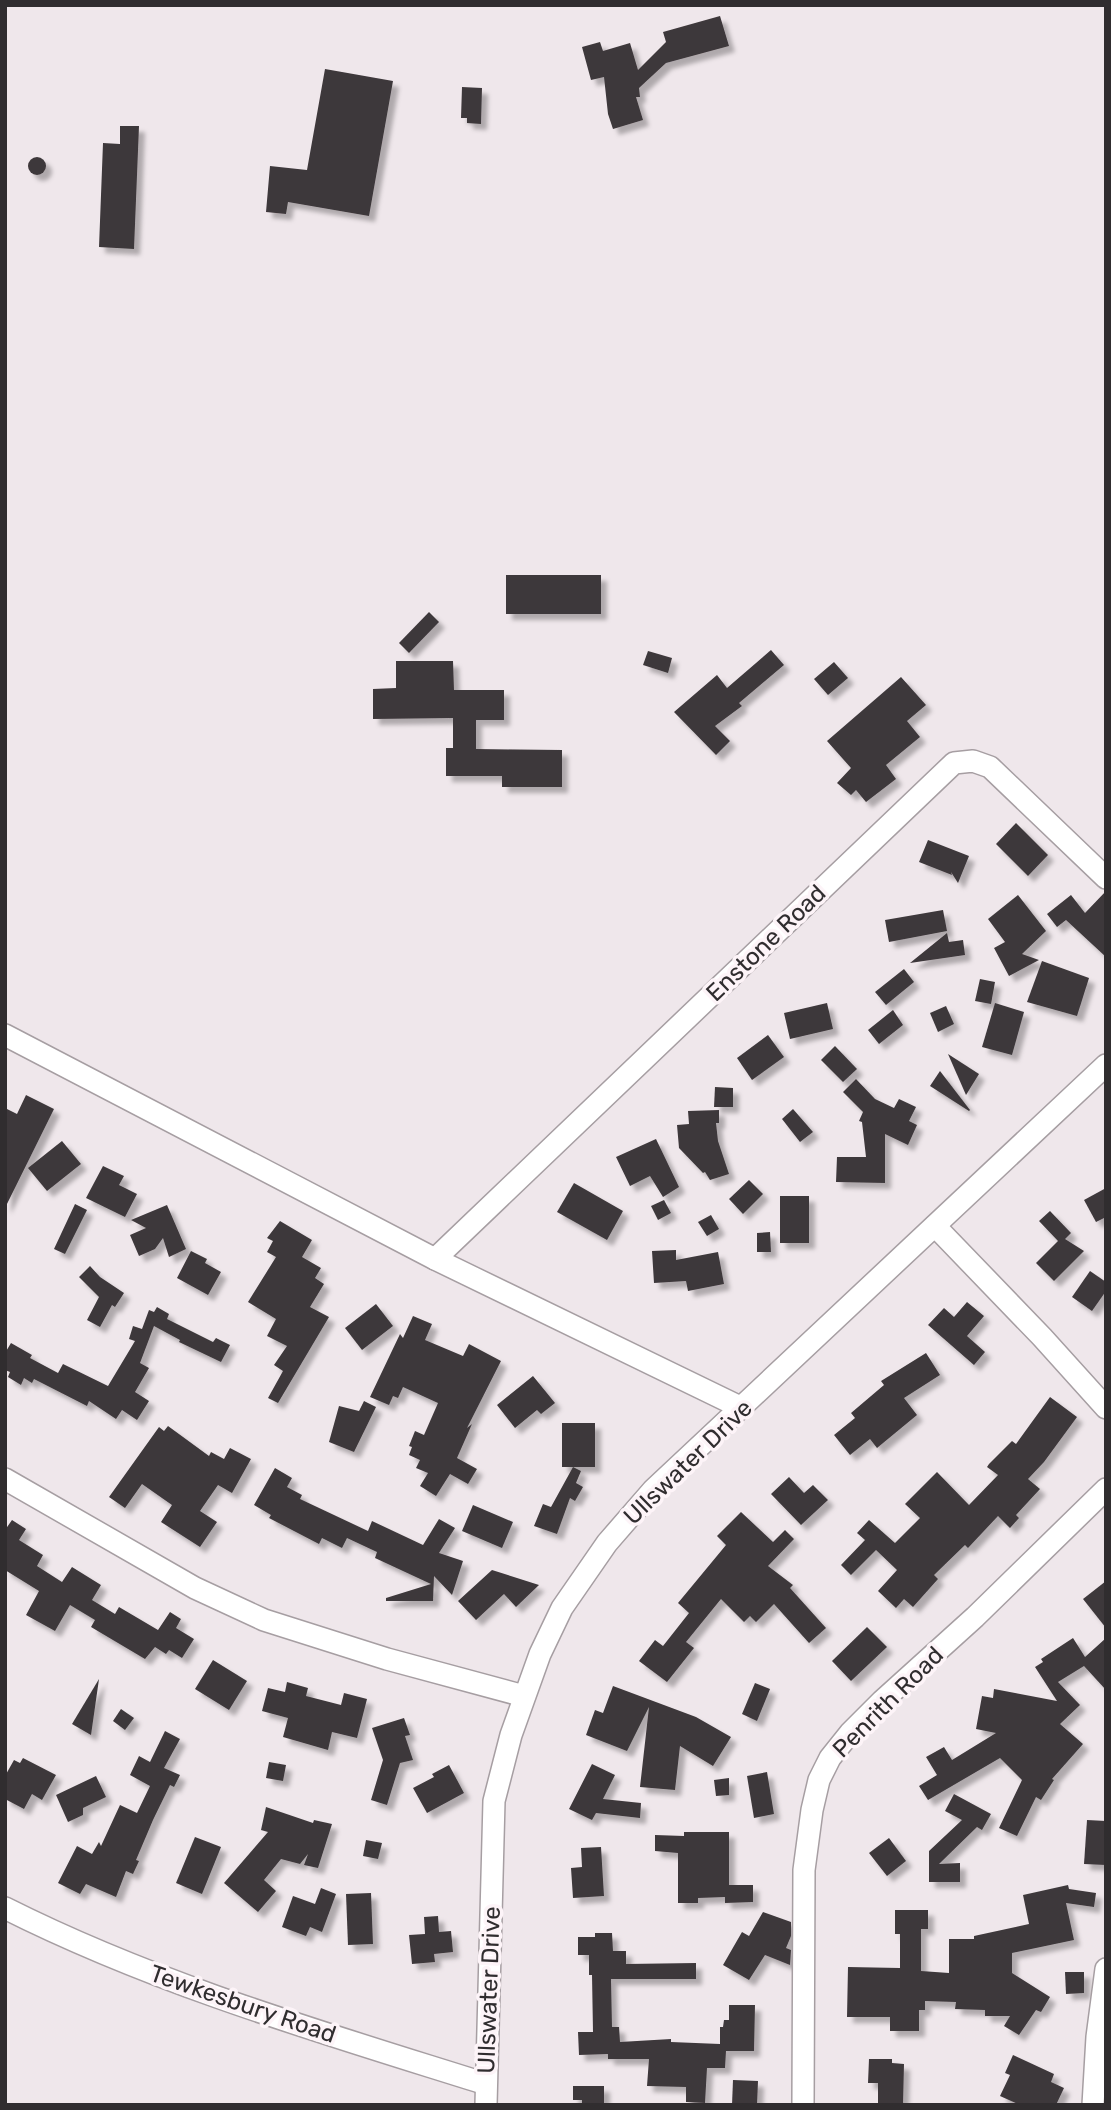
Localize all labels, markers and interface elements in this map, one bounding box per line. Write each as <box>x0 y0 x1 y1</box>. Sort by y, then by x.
street label: Enstone Road <box>700 879 832 1007</box>
street label: Ullswater Drive <box>618 1394 758 1530</box>
street label: Penrith Road <box>827 1641 949 1763</box>
street label: Ullswater Drive <box>472 1906 506 2074</box>
street label: Tewkesbury Road <box>146 1959 340 2049</box>

